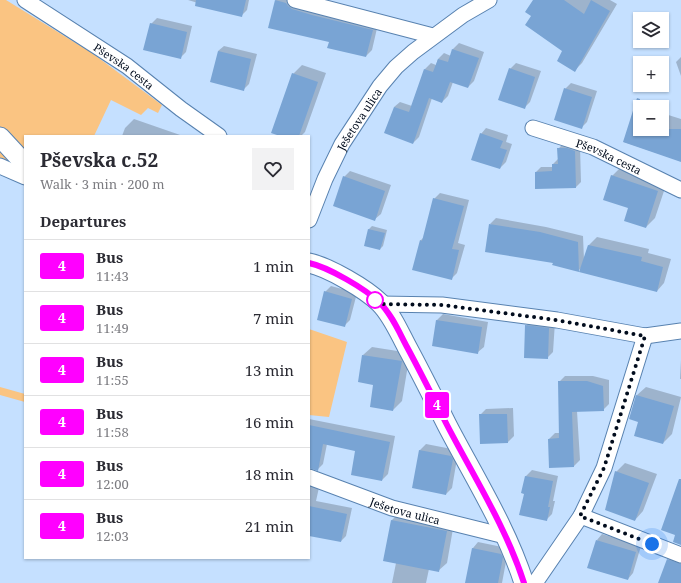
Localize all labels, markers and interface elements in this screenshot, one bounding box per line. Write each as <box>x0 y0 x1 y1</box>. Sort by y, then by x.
map controls <box>633 12 669 136</box>
button: layers <box>633 12 669 48</box>
street label: Pševska cesta <box>91 39 157 92</box>
button: + <box>633 56 669 92</box>
street label: Ješetova ulica <box>332 85 384 153</box>
button: − <box>633 100 669 136</box>
street label: Pševska cesta <box>574 135 644 177</box>
text: Pševska c.52 <box>40 147 158 173</box>
button: heart <box>252 148 294 190</box>
text: Walk · 3 min · 200 m <box>40 175 165 193</box>
text: Departures <box>40 211 126 231</box>
text: Bus <box>96 247 123 267</box>
text: 4 <box>58 256 66 275</box>
text: 1 min <box>253 256 294 276</box>
text: 11:43 <box>96 267 129 285</box>
unlabelled marker <box>366 291 384 309</box>
text: Bus <box>96 299 123 319</box>
text: 4 <box>58 308 66 327</box>
text: 7 min <box>253 308 294 328</box>
text: 11:49 <box>96 319 129 337</box>
text: Bus <box>96 351 123 371</box>
text: 4 <box>58 360 66 379</box>
text: 13 min <box>245 360 294 380</box>
text: 11:55 <box>96 371 129 389</box>
line badge: 4 <box>424 392 450 418</box>
text: 4 <box>433 395 441 414</box>
text: Bus <box>96 403 123 423</box>
text: 4 <box>58 412 66 431</box>
text: 16 min <box>245 412 294 432</box>
text: 11:58 <box>96 423 129 441</box>
text: Bus <box>96 455 123 475</box>
text: 4 <box>58 464 66 483</box>
text: 18 min <box>245 464 294 484</box>
text: 12:00 <box>96 475 129 493</box>
street label: Ješetova ulica <box>367 493 442 527</box>
text: Bus <box>96 507 123 527</box>
text: 4 <box>58 516 66 535</box>
text: 21 min <box>245 516 294 536</box>
text: 12:03 <box>96 527 129 545</box>
your location <box>642 534 662 554</box>

